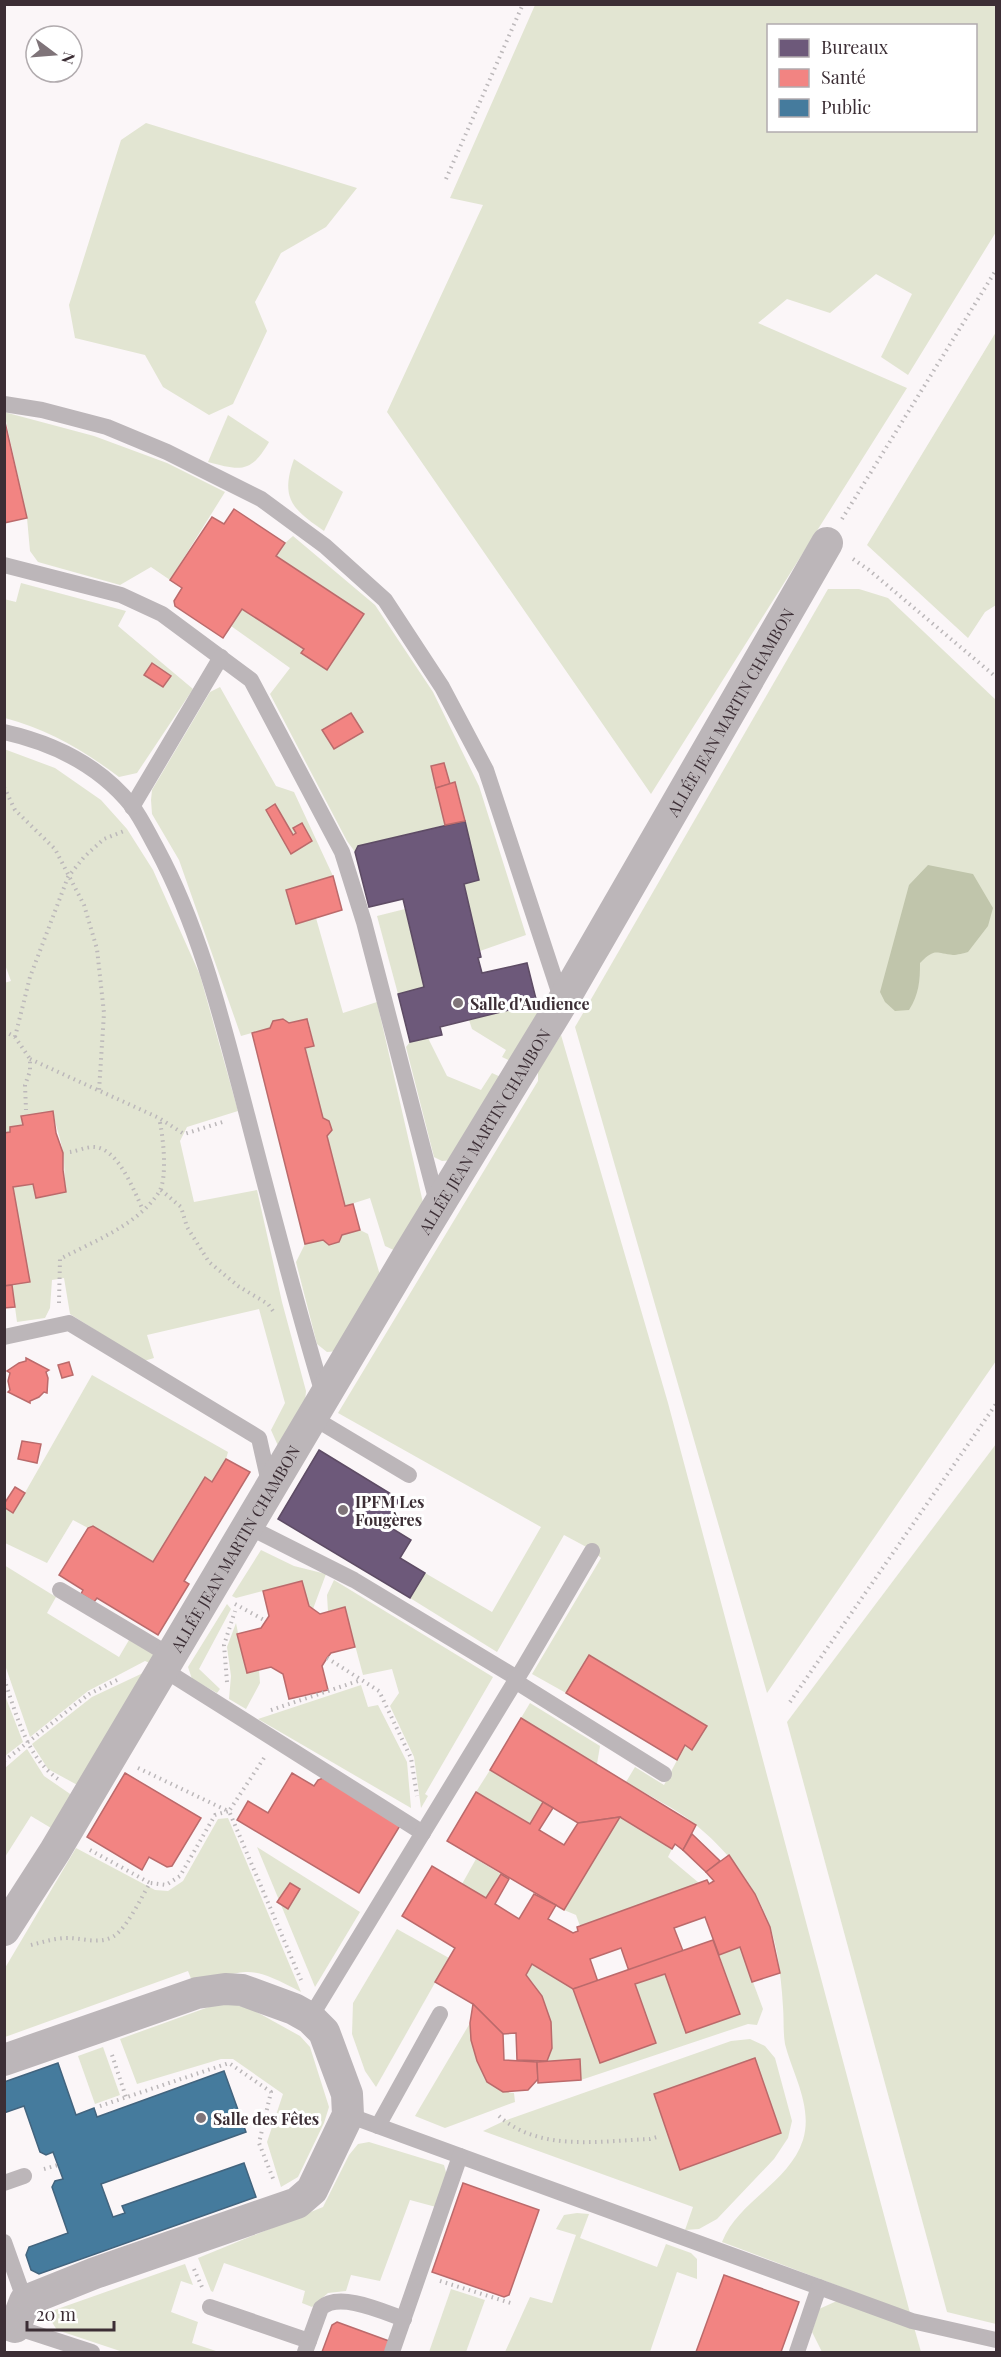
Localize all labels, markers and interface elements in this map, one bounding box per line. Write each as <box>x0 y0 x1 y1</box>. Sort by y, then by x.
north arrow <box>24 24 84 84</box>
legend <box>767 24 977 132</box>
text: Bureaux <box>821 35 889 59</box>
text: N <box>57 50 81 67</box>
text: Santé <box>821 65 866 89</box>
text: Public <box>821 95 871 119</box>
street label: ALLÉE JEAN MARTIN CHAMBON <box>661 604 798 820</box>
place label: Salle d'Audience <box>470 993 590 1014</box>
marker: Salle d'Audience <box>451 996 465 1010</box>
street label: ALLÉE JEAN MARTIN CHAMBON <box>413 1025 554 1238</box>
street label: ALLÉE JEAN MARTIN CHAMBON <box>165 1441 304 1656</box>
place label: IPFM Les Fougères <box>355 1491 424 1530</box>
marker: IPFM Les Fougères <box>336 1503 350 1517</box>
place label: Salle des Fêtes <box>213 2108 319 2129</box>
marker: Salle des Fêtes <box>194 2111 208 2125</box>
scale bar <box>27 2294 114 2332</box>
text: 20 m <box>36 2302 76 2326</box>

